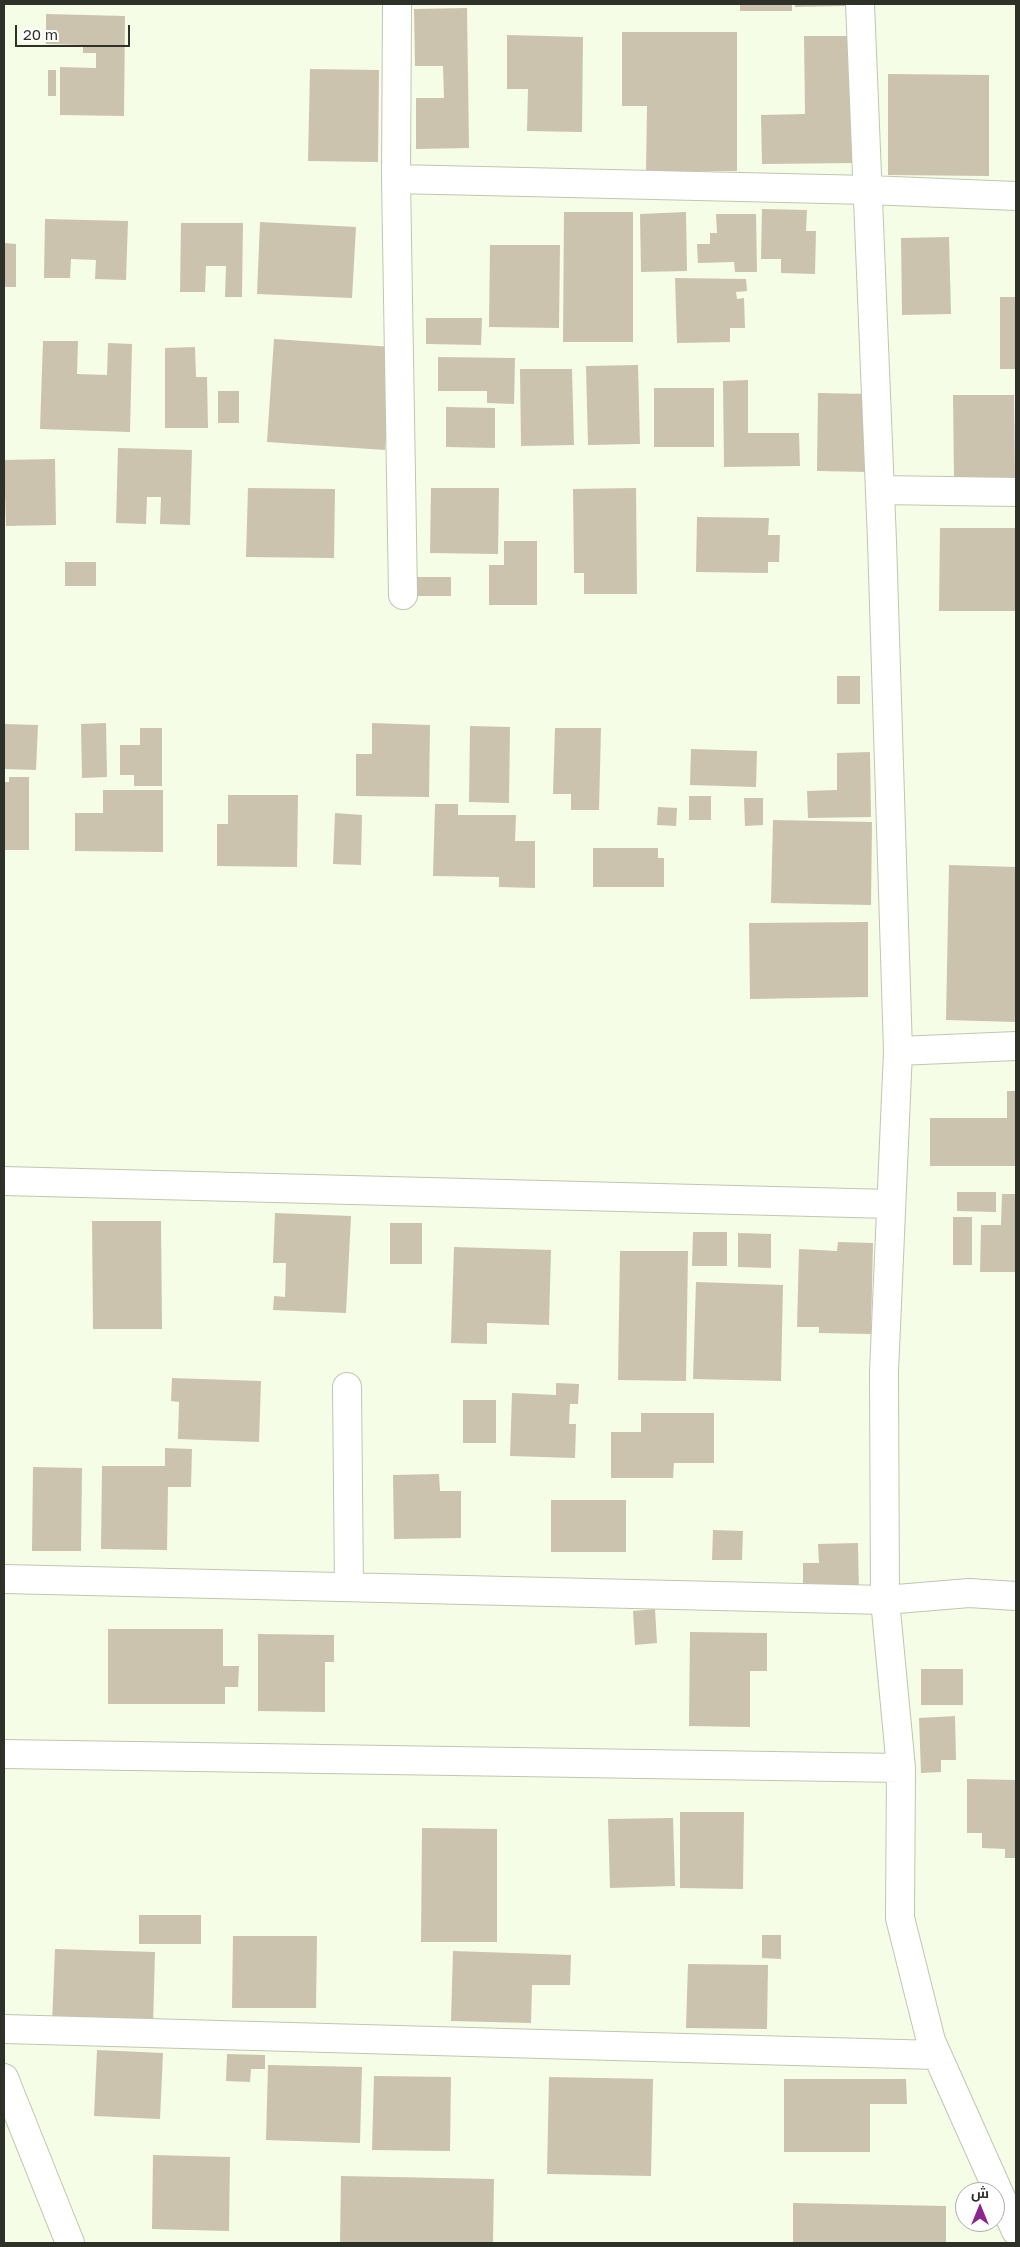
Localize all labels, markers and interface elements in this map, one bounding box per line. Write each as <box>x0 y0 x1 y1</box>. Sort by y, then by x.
scale bar <box>18 15 132 47</box>
text: 20 m <box>23 25 58 43</box>
north arrow <box>955 2182 1005 2232</box>
text: ش <box>971 2184 989 2201</box>

